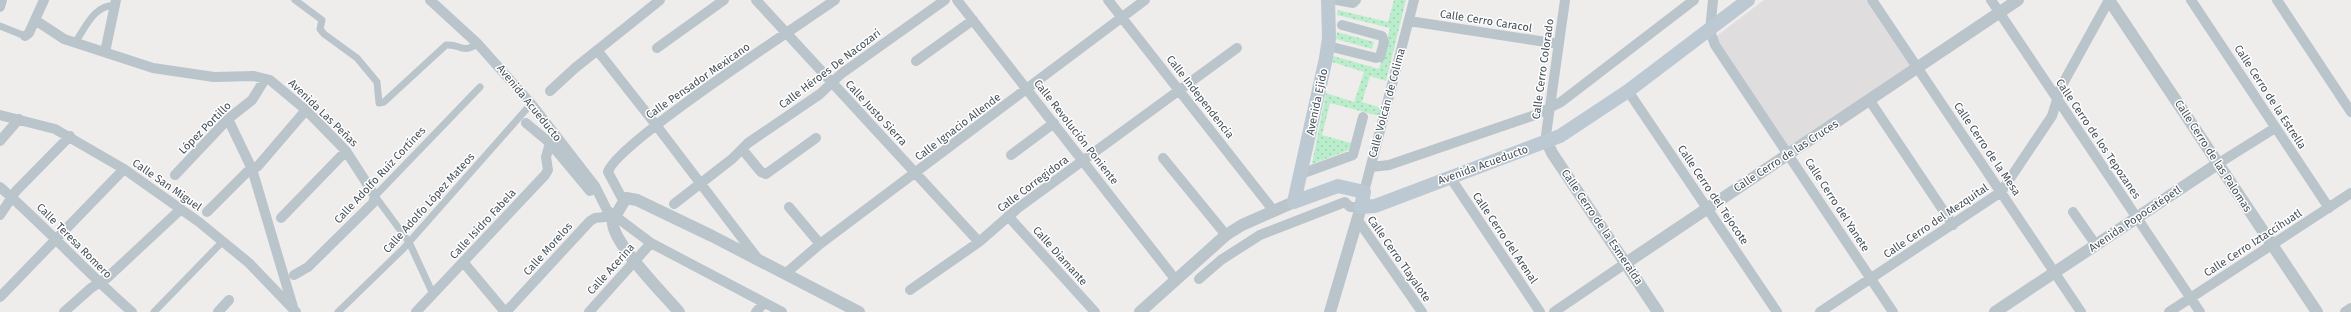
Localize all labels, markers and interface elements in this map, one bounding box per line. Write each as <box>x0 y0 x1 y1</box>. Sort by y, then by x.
street label: Calle Cerro Caracol <box>1439 7 1533 35</box>
street label: Calle Cerro Colorado <box>1530 18 1556 120</box>
street label: Calle Héroes De Nacozari <box>777 27 883 111</box>
street label: Calle Pensador Mexicano <box>644 40 752 122</box>
street label: Calle Cerro de la Estrella <box>2231 43 2309 151</box>
street label: Calle Volcán de Colima <box>1366 47 1408 159</box>
street label: Calle Independencia <box>1164 53 1236 141</box>
street label: Avenida Acueducto <box>494 62 564 144</box>
street label: Avenida Ejido <box>1304 68 1330 136</box>
street label: Avenida Las Peñas <box>286 77 360 149</box>
street label: Calle Revolución Poniente <box>1031 77 1121 187</box>
street label: Calle Cerro de los Tepozanes <box>2053 77 2143 201</box>
street label: Calle Justo Sierra <box>842 78 910 148</box>
street label: Calle Ignacio Allende <box>913 91 1003 163</box>
street label: Calle Cerro de las Palomas <box>2172 98 2254 214</box>
street label: López Portillo <box>176 99 234 157</box>
street label: Calle Cerro de la Mesa <box>1951 100 2023 198</box>
street label: Calle Cerro de las Cruces <box>1731 117 1841 195</box>
street label: Calle Adolfo Ruíz Cortínes <box>332 124 428 226</box>
street label: Avenida Acueducto <box>1436 143 1530 187</box>
street label: Calle Cerro del Tejocote <box>1675 143 1751 247</box>
street label: Calle Adolfo López Mateos <box>381 150 477 256</box>
street label: Calle Corregidora <box>995 153 1071 215</box>
street label: Calle San Miguel <box>130 156 204 214</box>
street label: Calle Cerro del Yanete <box>1802 156 1872 254</box>
street label: Calle Cerro de la Esmeralda <box>1559 167 1645 287</box>
street label: Calle Cerro del Mezquital <box>1881 181 1991 261</box>
street label: Avenida Popocatépetl <box>2086 183 2184 255</box>
street label: Calle Isidro Fabela <box>447 186 519 262</box>
street label: Calle Cerro del Arenal <box>1470 190 1540 286</box>
street label: Calle Teresa Romero <box>34 201 114 281</box>
street label: Calle Cerro Iztaccíhuatl <box>2202 206 2304 280</box>
street label: Calle Cerro Tlayalote <box>1364 214 1434 304</box>
street label: Calle Morelos <box>521 220 575 278</box>
street label: Calle Diamante <box>1030 224 1090 288</box>
street label: Calle Acerina <box>585 241 637 297</box>

